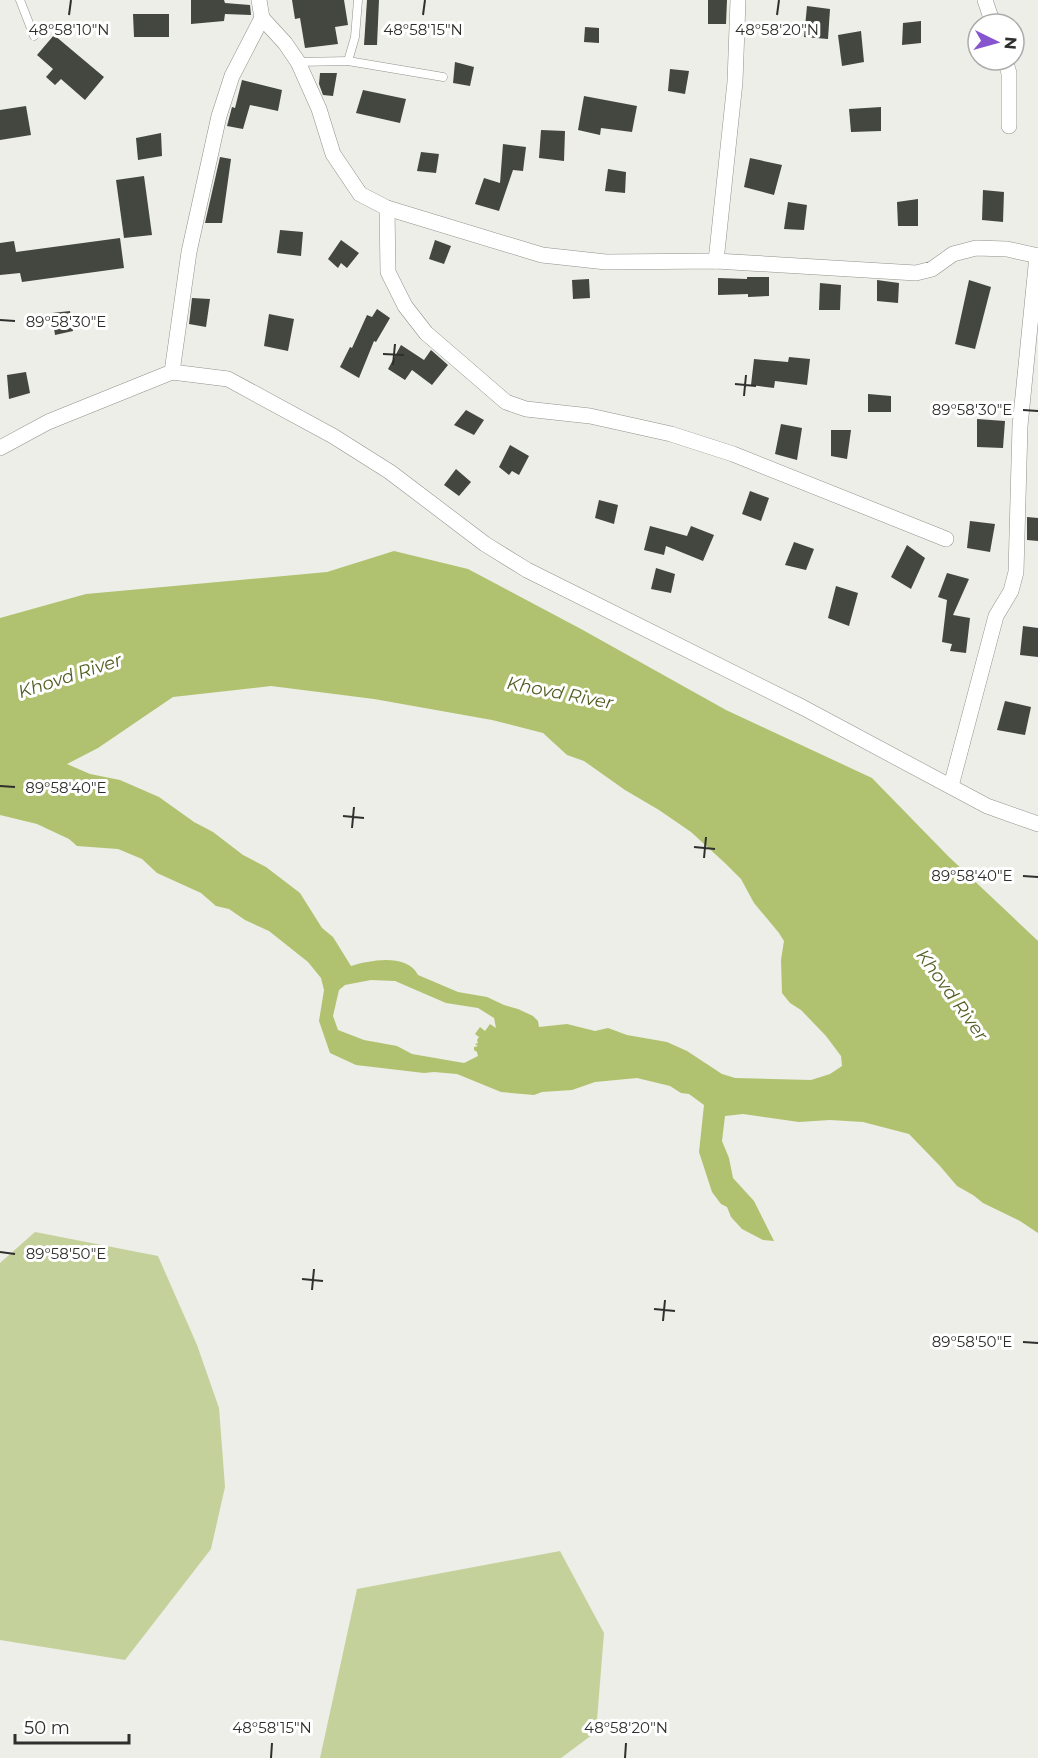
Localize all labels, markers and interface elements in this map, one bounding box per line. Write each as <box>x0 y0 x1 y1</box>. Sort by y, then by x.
north arrow <box>966 12 1026 72</box>
text: 48°58'10"N <box>28 20 110 39</box>
text: 48°58'15"N <box>383 20 463 39</box>
text: 48°58'20"N <box>735 20 819 39</box>
text: N <box>1000 36 1020 51</box>
text: 89°58'30"E <box>26 312 106 331</box>
text: 89°58'30"E <box>932 400 1012 419</box>
water label: Khovd River <box>15 649 125 703</box>
water label: Khovd River <box>505 672 616 714</box>
text: 89°58'40"E <box>25 778 107 797</box>
text: 89°58'40"E <box>931 866 1013 885</box>
water label: Khovd River <box>911 945 993 1046</box>
text: 89°58'50"E <box>26 1244 106 1263</box>
text: 89°58'50"E <box>932 1332 1012 1351</box>
scale bar <box>15 1707 129 1745</box>
text: 50 m <box>24 1717 70 1739</box>
text: 48°58'15"N <box>232 1718 312 1737</box>
text: 48°58'20"N <box>584 1718 668 1737</box>

